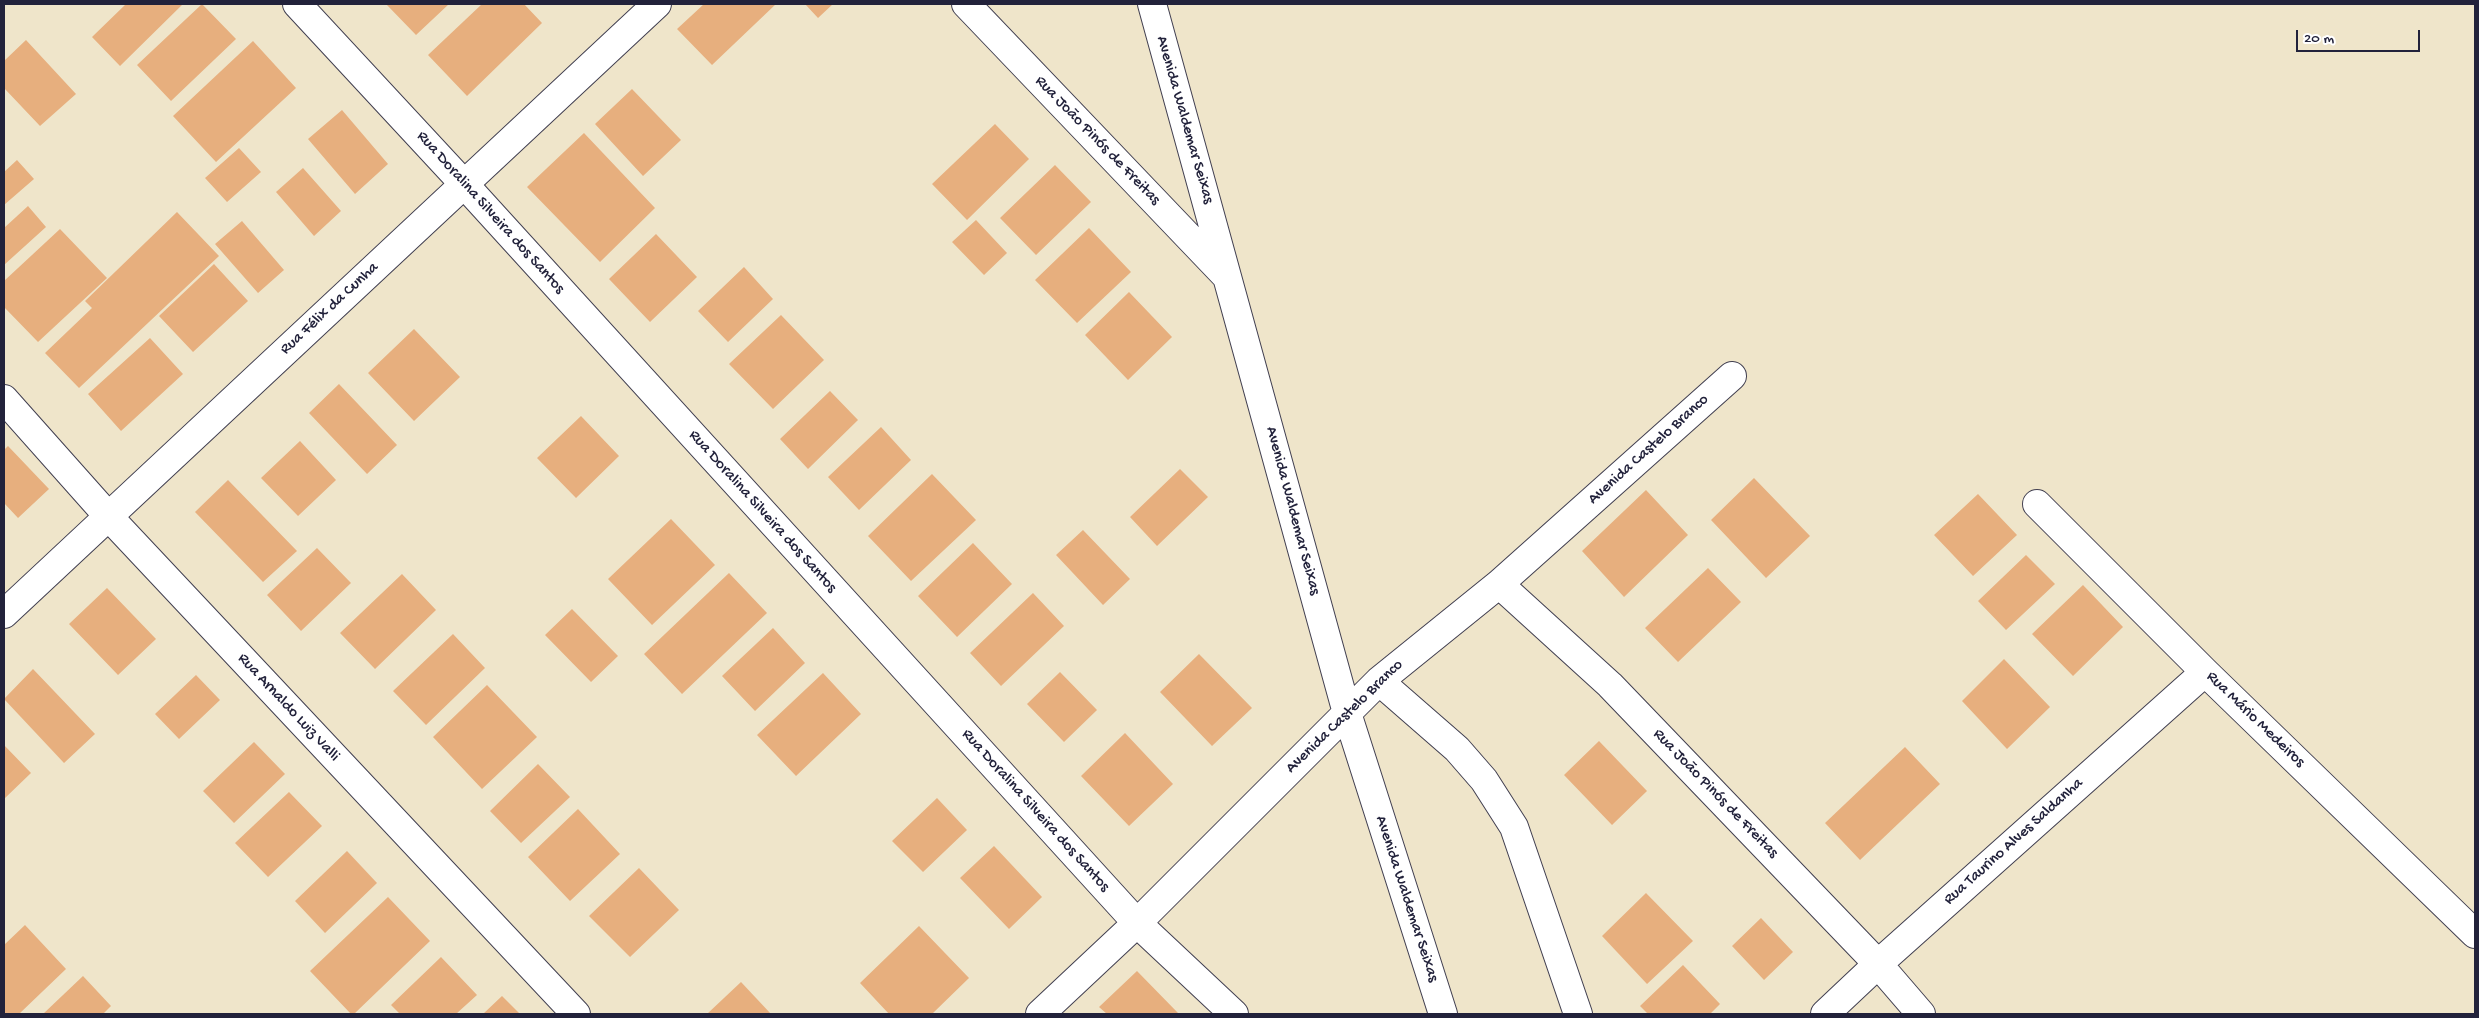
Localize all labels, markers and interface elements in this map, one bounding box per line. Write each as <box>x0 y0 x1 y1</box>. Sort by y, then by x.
scale bar <box>2299 20 2423 52</box>
text: 20 m <box>2304 30 2334 48</box>
street label: Avenida Waldemar Seixas <box>1151 34 1217 206</box>
street label: Rua João Pinós de Freitas <box>1030 72 1164 210</box>
street label: Rua Doralina Silveira dos Santos <box>412 128 568 298</box>
street label: Rua Félix da Cunha <box>277 258 383 360</box>
street label: Avenida Castelo Branco <box>1585 391 1713 509</box>
street label: Avenida Waldemar Seixas <box>1260 425 1324 597</box>
street label: Rua Doralina Silveira dos Santos <box>684 427 840 597</box>
street label: Rua Arnaldo Luiz Valli <box>233 650 343 766</box>
street label: Avenida Castelo Branco <box>1282 656 1408 778</box>
street label: Rua Mário Medeiros <box>2202 668 2308 772</box>
street label: Rua João Pinós de Freitas <box>1648 725 1782 863</box>
street label: Rua Doralina Silveira dos Santos <box>957 726 1113 896</box>
street label: Rua Taurino Alves Saldanha <box>1940 774 2088 910</box>
street label: Avenida Waldemar Seixas <box>1370 814 1442 984</box>

